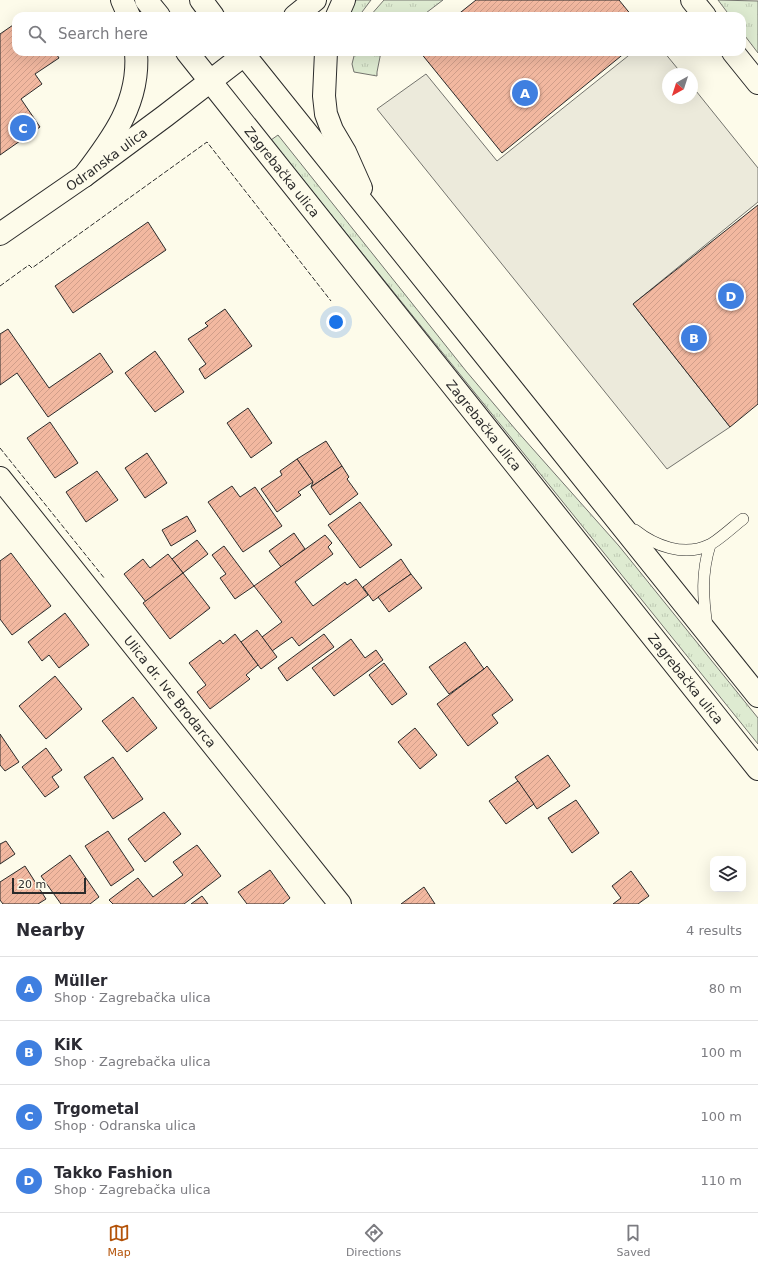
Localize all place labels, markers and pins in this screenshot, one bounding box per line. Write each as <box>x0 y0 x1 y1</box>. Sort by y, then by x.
pin: A <box>512 78 538 108</box>
pin: C <box>10 113 36 143</box>
pin: D <box>718 281 744 311</box>
pin: B <box>681 323 707 353</box>

